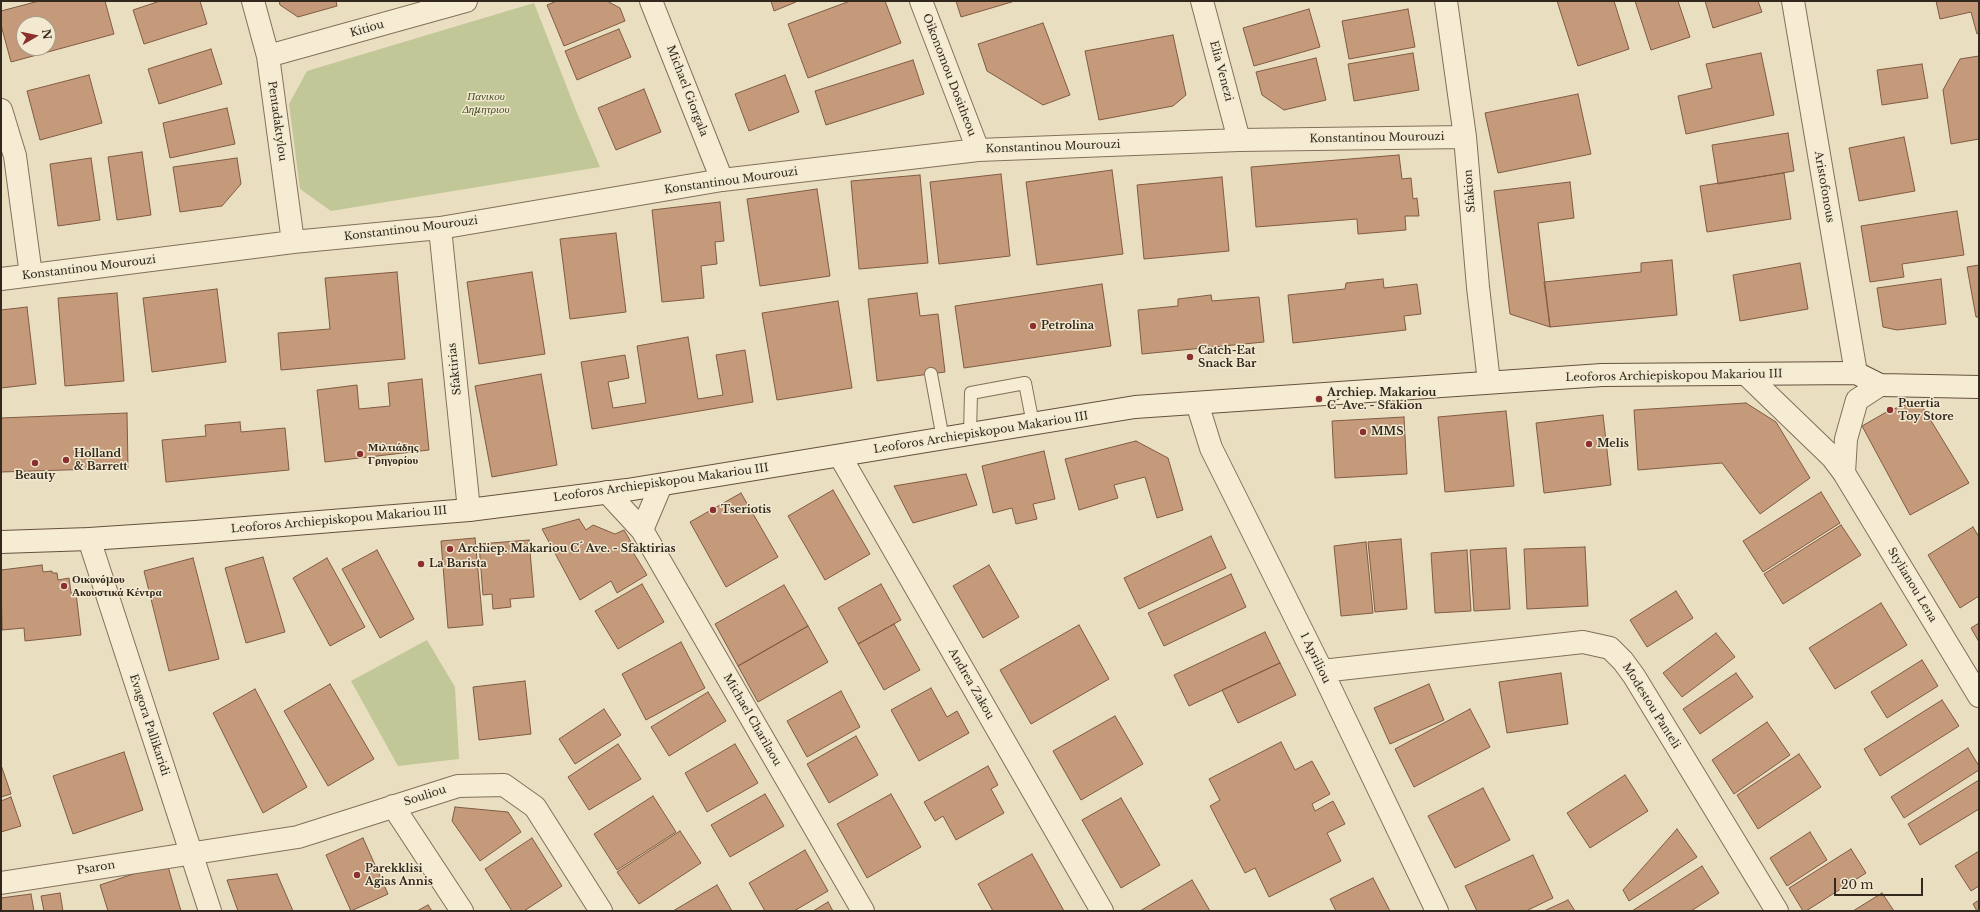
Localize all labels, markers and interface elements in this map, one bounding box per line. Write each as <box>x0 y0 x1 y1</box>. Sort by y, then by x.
street label: Oikonomou Dositheou <box>919 12 979 138</box>
north arrow <box>16 16 56 56</box>
street label: Kitiou <box>348 18 386 40</box>
text: N <box>39 28 55 40</box>
street label: Elia Venezi <box>1207 39 1235 103</box>
street label: Michael Giorgala <box>664 44 710 138</box>
street label: Pentadaktylou <box>265 80 289 162</box>
park label: Πανικου Δημητριου <box>462 90 510 116</box>
street label: Konstantinou Mourouzi <box>1309 130 1445 146</box>
street label: Konstantinou Mourouzi <box>985 138 1121 156</box>
street label: Aristofonous <box>1811 150 1837 224</box>
street label: Konstantinou Mourouzi <box>663 165 799 197</box>
street label: Sfakion <box>1462 169 1478 213</box>
street label: Konstantinou Mourouzi <box>343 214 479 244</box>
street label: Konstantinou Mourouzi <box>21 253 157 283</box>
place label: Petrolina <box>1041 319 1094 333</box>
marker: Petrolina <box>1028 321 1038 331</box>
street label: Sfaktirias <box>446 342 464 396</box>
place label: Catch-Eat Snack Bar <box>1198 344 1257 370</box>
marker: Catch-Eat Snack Bar <box>1185 352 1195 362</box>
street label: Leoforos Archiepiskopou Makariou III <box>1565 368 1783 384</box>
place label: Archiep. Makariou C´ Ave. - Sfakion <box>1327 386 1436 412</box>
marker: Archiep. Makariou C´ Ave. - Sfakion <box>1314 394 1324 404</box>
place label: Puertia Toy Store <box>1898 397 1954 423</box>
marker: Puertia Toy Store <box>1885 405 1895 415</box>
street label: Leoforos Archiepiskopou Makariou III <box>873 410 1089 456</box>
place label: MMS <box>1371 425 1403 439</box>
marker: MMS <box>1358 427 1368 437</box>
place label: Melis <box>1597 437 1629 451</box>
marker: Melis <box>1584 439 1594 449</box>
place label: Μιλτιάδης Γρηγορίου <box>368 441 418 467</box>
place label: Holland & Barrett <box>74 447 128 473</box>
marker: Μιλτιάδης Γρηγορίου <box>355 449 365 459</box>
marker: Holland & Barrett <box>61 455 71 465</box>
marker: Beauty <box>30 458 40 468</box>
street label: Leoforos Archiepiskopou Makariou III <box>553 461 769 505</box>
place label: Beauty <box>15 469 55 483</box>
place label: Tseriotis <box>721 503 771 517</box>
street label: Leoforos Archiepiskopou Makariou III <box>230 504 448 536</box>
marker: Tseriotis <box>708 505 718 515</box>
place label: Archiep. Makariou C´ Ave. - Sfaktirias <box>458 542 676 556</box>
marker: Archiep. Makariou C´ Ave. - Sfaktirias <box>445 544 455 554</box>
street label: Stylianou Lena <box>1884 545 1940 625</box>
place label: La Barista <box>429 557 487 571</box>
marker: La Barista <box>416 559 426 569</box>
place label: Οικονόμου Ακουστικά Κέντρα <box>72 573 162 599</box>
marker: Οικονόμου Ακουστικά Κέντρα <box>59 581 69 591</box>
street label: 1 Apriliou <box>1297 630 1333 686</box>
street label: Andrea Zakou <box>945 646 997 722</box>
street label: Modestou Panteli <box>1619 661 1683 751</box>
street label: Evagora Pallikaridi <box>126 672 172 778</box>
street label: Michael Charilaou <box>720 672 784 768</box>
street label: Souliou <box>402 783 448 809</box>
street label: Psaron <box>76 858 116 878</box>
place label: Parekklisi Agias Annis <box>365 862 433 888</box>
marker: Parekklisi Agias Annis <box>352 870 362 880</box>
scale bar <box>1836 870 1925 896</box>
text: 20 m <box>1841 877 1873 892</box>

